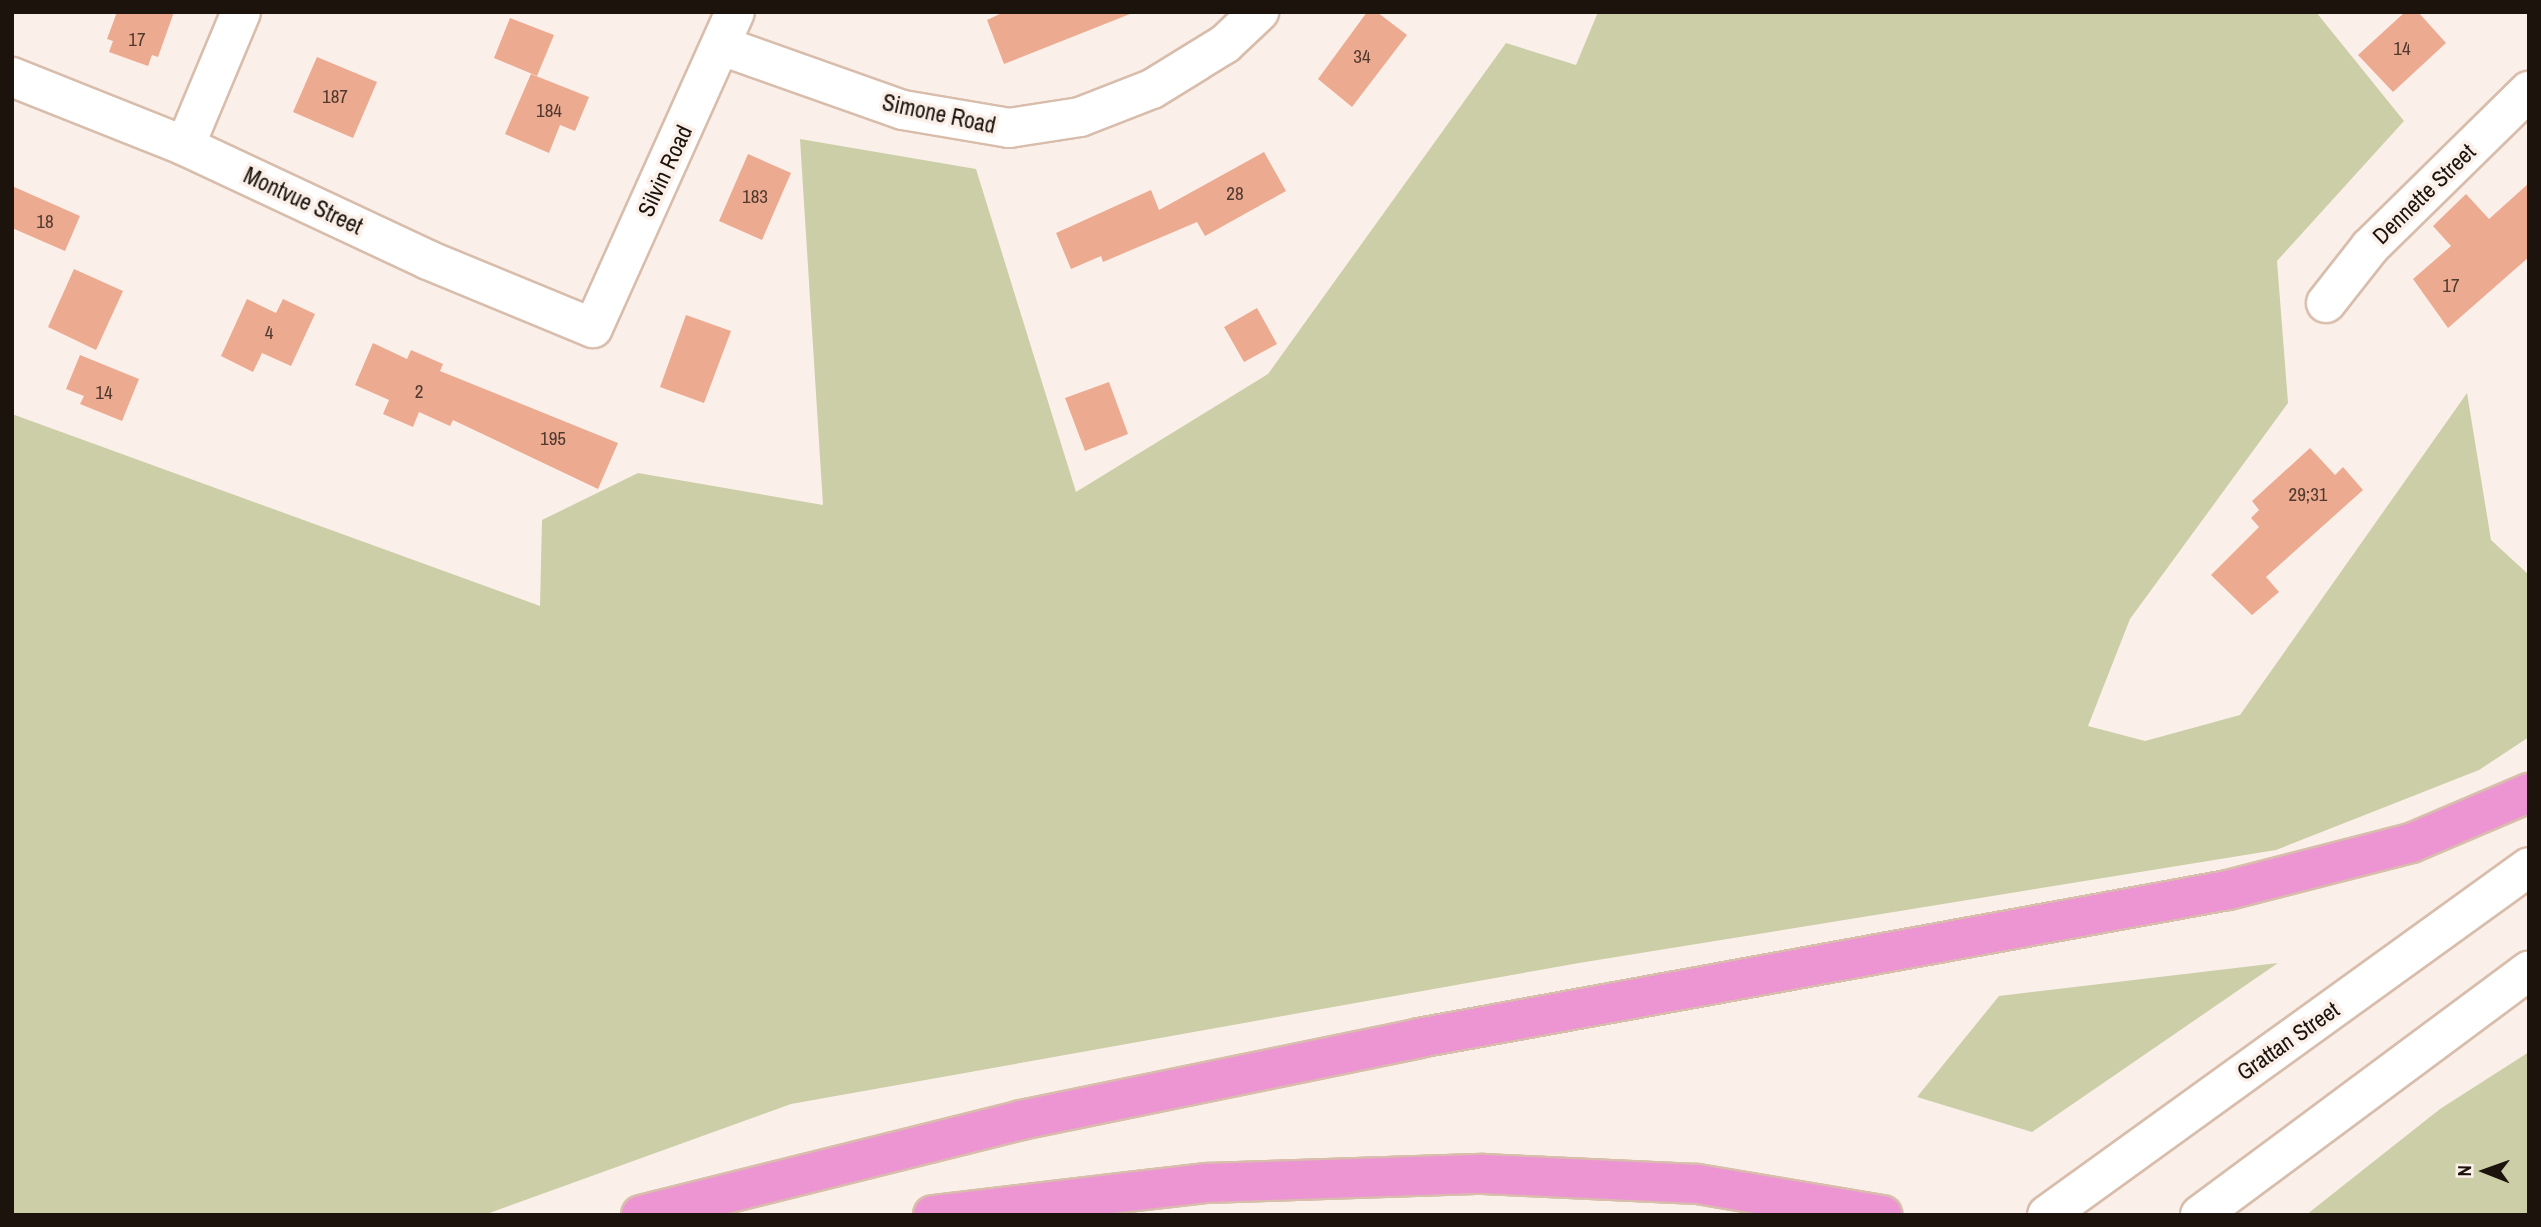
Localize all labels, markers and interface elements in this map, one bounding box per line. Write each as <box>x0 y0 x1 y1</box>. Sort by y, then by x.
house number: 17 <box>128 29 146 51</box>
house number: 14 <box>2393 38 2411 60</box>
house number: 34 <box>1353 46 1371 68</box>
house number: 187 <box>322 86 348 108</box>
street label: Simone Road <box>880 89 998 139</box>
house number: 184 <box>536 100 562 122</box>
street label: Silvin Road <box>632 121 698 221</box>
street label: Dennette Street <box>2367 138 2481 250</box>
street label: Montvue Street <box>239 161 367 241</box>
house number: 28 <box>1226 183 1244 205</box>
house number: 183 <box>742 186 768 208</box>
house number: 18 <box>36 211 54 233</box>
house number: 17 <box>2442 275 2460 297</box>
house number: 4 <box>265 322 273 344</box>
house number: 2 <box>415 381 423 403</box>
house number: 14 <box>95 382 113 404</box>
house number: 195 <box>540 428 566 450</box>
house number: 29;31 <box>2289 484 2327 506</box>
street label: Grattan Street <box>2232 996 2344 1086</box>
north arrow <box>2450 1136 2520 1206</box>
text: N <box>2451 1165 2477 1176</box>

